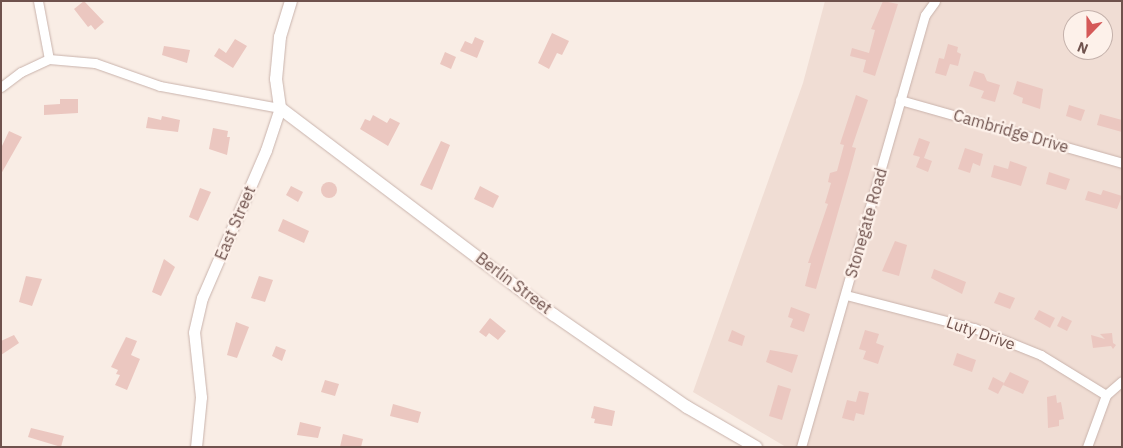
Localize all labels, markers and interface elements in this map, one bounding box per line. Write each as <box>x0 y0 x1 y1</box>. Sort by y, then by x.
north arrow <box>1063 10 1113 60</box>
text: N <box>1075 38 1091 58</box>
street label: Cambridge Drive <box>951 105 1071 157</box>
street label: Stonegate Road <box>841 166 891 280</box>
street label: East Street <box>211 183 259 263</box>
street label: Berlin Street <box>472 248 556 318</box>
street label: Luty Drive <box>944 312 1018 354</box>

